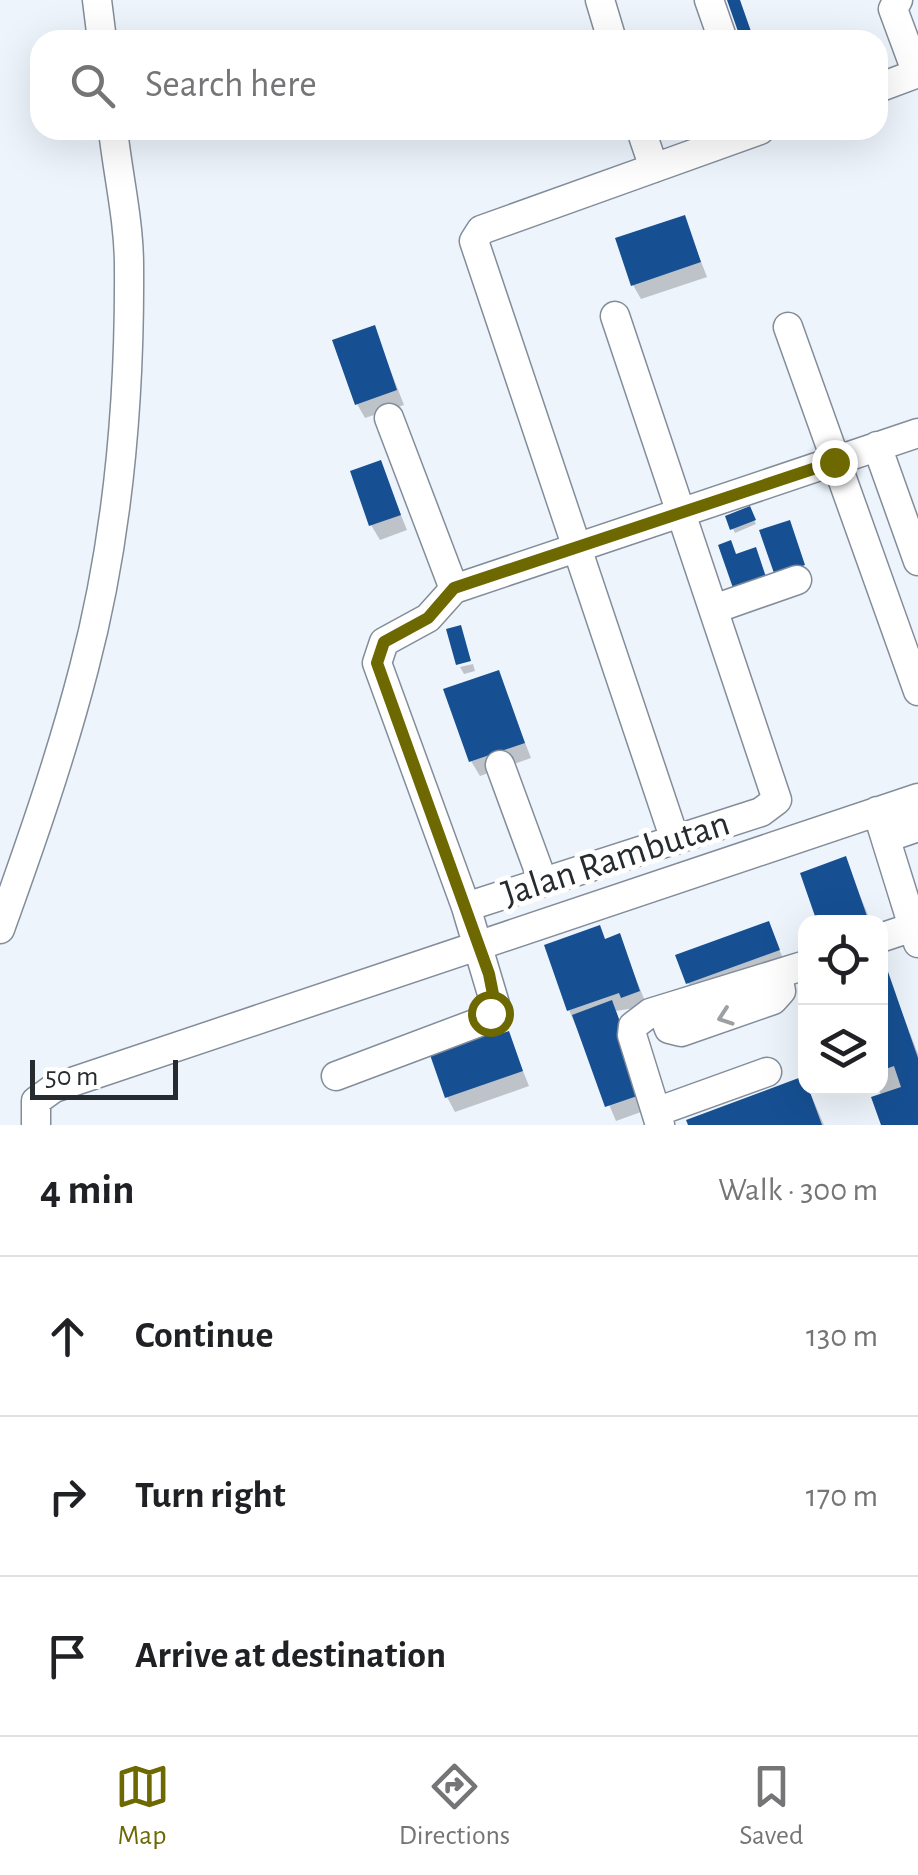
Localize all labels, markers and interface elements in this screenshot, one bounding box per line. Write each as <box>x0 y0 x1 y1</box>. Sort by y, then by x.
search box <box>30 30 888 140</box>
icon: search <box>65 58 120 113</box>
text: Search here <box>145 66 317 104</box>
route end <box>812 440 858 486</box>
street label: Jalan Rambutan <box>498 804 734 914</box>
map controls <box>798 915 888 1095</box>
button: locate <box>798 915 888 1005</box>
route start <box>468 991 514 1037</box>
one-way arrow <box>717 1005 734 1026</box>
button: layers <box>798 1005 888 1095</box>
scale bar <box>30 1055 178 1100</box>
text: 50 m <box>45 1063 99 1091</box>
text: 4 min <box>40 1169 135 1211</box>
text: Walk · 300 m <box>718 1174 878 1206</box>
icon: ahead <box>40 1309 95 1364</box>
text: Continue <box>135 1317 273 1355</box>
text: 130 m <box>806 1320 878 1352</box>
icon: right <box>40 1469 95 1524</box>
text: Turn right <box>135 1477 285 1515</box>
text: 170 m <box>806 1480 878 1512</box>
icon: arrive <box>40 1629 95 1684</box>
text: Arrive at destination <box>135 1637 446 1675</box>
tab: Map <box>115 1759 170 1853</box>
tab: Directions <box>399 1759 510 1853</box>
tab: Saved <box>739 1759 803 1853</box>

